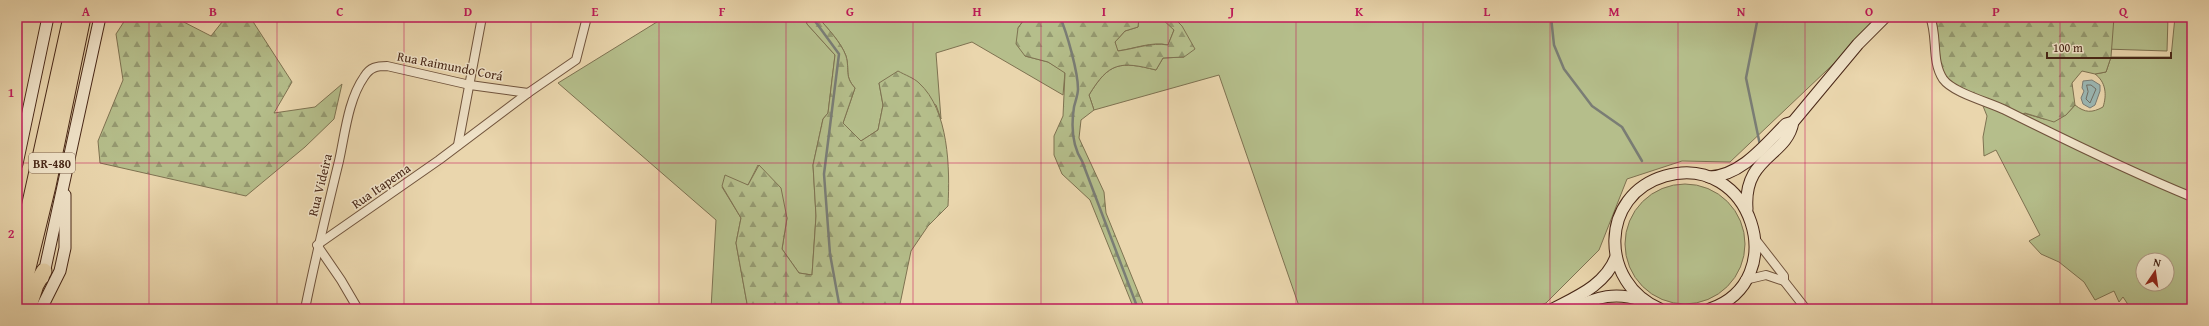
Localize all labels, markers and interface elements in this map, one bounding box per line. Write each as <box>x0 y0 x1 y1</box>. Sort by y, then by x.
text: A <box>82 2 91 21</box>
text: B <box>209 2 217 21</box>
text: C <box>336 2 344 21</box>
text: D <box>464 2 472 21</box>
text: E <box>592 2 599 21</box>
text: F <box>719 2 726 21</box>
text: G <box>846 2 854 21</box>
text: H <box>972 2 982 21</box>
text: I <box>1102 2 1106 21</box>
text: J <box>1228 2 1235 21</box>
text: K <box>1355 2 1364 21</box>
text: L <box>1484 2 1491 21</box>
text: M <box>1608 2 1620 21</box>
text: N <box>1737 2 1746 21</box>
text: O <box>1865 2 1873 21</box>
text: P <box>1992 2 2000 21</box>
text: Q <box>2119 2 2129 21</box>
scale bar <box>2047 34 2171 60</box>
text: 100 m <box>2053 39 2083 56</box>
street label: Rua Raimundo Corá <box>395 46 505 86</box>
text: 1 <box>8 83 14 102</box>
street label: Rua Videira <box>303 151 337 218</box>
road number: BR-480 <box>29 153 75 173</box>
street label: Rua Itapema <box>348 158 415 213</box>
text: 2 <box>8 224 15 243</box>
north arrow <box>2135 252 2175 292</box>
text: N <box>2152 254 2163 271</box>

